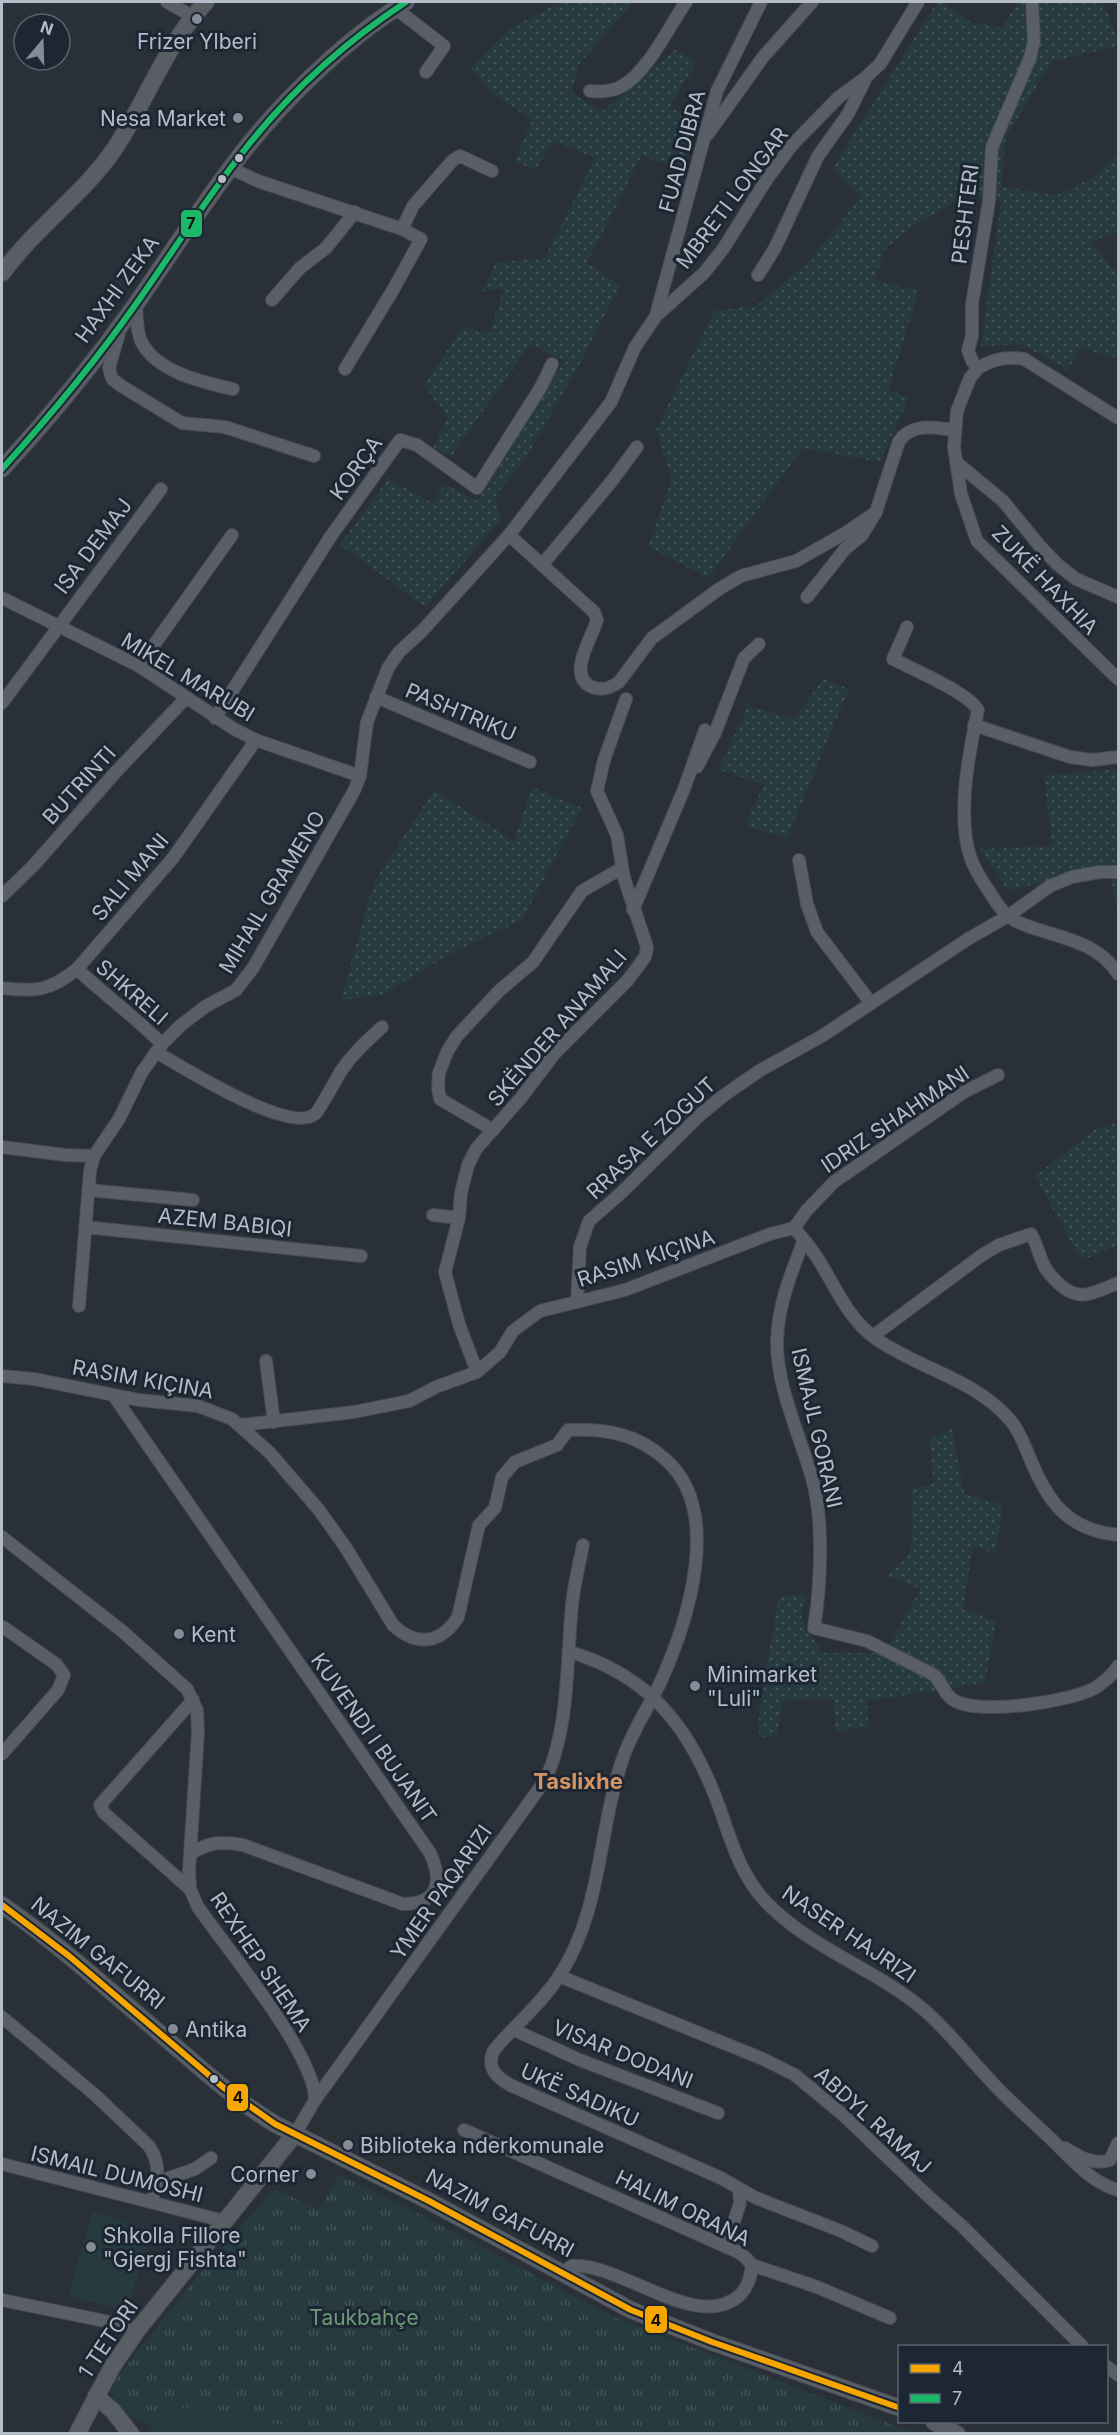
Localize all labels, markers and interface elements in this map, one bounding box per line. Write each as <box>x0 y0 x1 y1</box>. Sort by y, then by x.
north arrow <box>12 12 72 72</box>
marker: Frizer Ylberi <box>190 12 204 26</box>
text: N <box>38 16 56 39</box>
place label: Frizer Ylberi <box>137 29 257 54</box>
street label: FUAD DIBRA <box>654 87 710 215</box>
place label: Nesa Market <box>100 106 226 131</box>
marker: Nesa Market <box>231 111 245 125</box>
street label: MBRETI LONGAR <box>671 122 793 274</box>
unlabelled marker <box>233 152 245 164</box>
street label: PESHTERI <box>946 163 984 265</box>
unlabelled marker <box>216 173 228 185</box>
line badge: 7 <box>180 209 203 238</box>
text: 7 <box>186 213 196 233</box>
street label: HAXHI ZEKA <box>70 231 164 347</box>
street label: KORÇA <box>325 431 387 505</box>
street label: ISA DEMAJ <box>49 493 137 599</box>
street label: ZUKË HAXHIA <box>987 520 1104 640</box>
street label: MIKEL MARUBI <box>117 627 259 727</box>
street label: PASHTRIKU <box>402 677 520 747</box>
street label: BUTRINTI <box>37 741 121 829</box>
street label: MIHAIL GRAMENO <box>214 806 330 978</box>
street label: SALI MANI <box>86 828 174 926</box>
street label: SKËNDER ANAMALI <box>482 944 632 1111</box>
street label: SHKRELI <box>91 954 173 1030</box>
street label: IDRIZ SHAHMANI <box>816 1060 974 1178</box>
street label: RRASA E ZOGUT <box>581 1072 721 1204</box>
street label: AZEM BABIQI <box>157 1203 293 1241</box>
street label: RASIM KIÇINA <box>574 1224 718 1292</box>
street label: ISMAJL GORANI <box>786 1346 848 1510</box>
street label: RASIM KIÇINA <box>70 1354 216 1404</box>
place label: Kent <box>191 1622 236 1647</box>
marker: Kent <box>172 1627 186 1641</box>
street label: KUVENDI I BUJANIT <box>306 1648 442 1828</box>
place label: Minimarket "Luli" <box>707 1662 817 1711</box>
marker: Minimarket "Luli" <box>688 1679 702 1693</box>
district label: Taslixhe <box>533 1768 623 1794</box>
street label: YMER PAQARIZI <box>385 1820 497 1964</box>
street label: NASER HAJRIZI <box>777 1880 921 1988</box>
street label: REXHEP SHEMA <box>205 1887 317 2037</box>
street label: NAZIM GAFURRI <box>26 1892 170 2014</box>
street label: VISAR DODANI <box>549 2014 697 2094</box>
place label: Antika <box>185 2017 247 2042</box>
marker: Antika <box>166 2022 180 2036</box>
street label: UKË SADIKU <box>517 2057 643 2132</box>
street label: ABDYL RAMAJ <box>810 2061 936 2179</box>
unlabelled marker <box>208 2073 220 2085</box>
line badge: 4 <box>226 2083 249 2112</box>
text: 4 <box>233 2087 244 2107</box>
place label: Biblioteka nderkomunale <box>360 2133 604 2158</box>
marker: Biblioteka nderkomunale <box>341 2138 355 2152</box>
street label: ISMAIL DUMOSHI <box>28 2141 206 2207</box>
place label: Corner <box>230 2162 299 2187</box>
street label: NAZIM GAFURRI <box>422 2163 578 2263</box>
street label: HALIM ORANA <box>612 2165 754 2251</box>
marker: Corner <box>304 2167 318 2181</box>
place label: Shkolla Fillore "Gjergj Fishta" <box>103 2223 247 2272</box>
marker: Shkolla Fillore "Gjergj Fishta" <box>84 2240 98 2254</box>
street label: 1 TETORI <box>73 2295 143 2383</box>
park label: Taukbahçe <box>309 2305 419 2330</box>
line badge: 4 <box>644 2305 668 2334</box>
text: 4 <box>651 2310 662 2330</box>
legend <box>898 2345 1108 2423</box>
text: 4 <box>952 2358 964 2379</box>
text: 7 <box>952 2388 962 2409</box>

